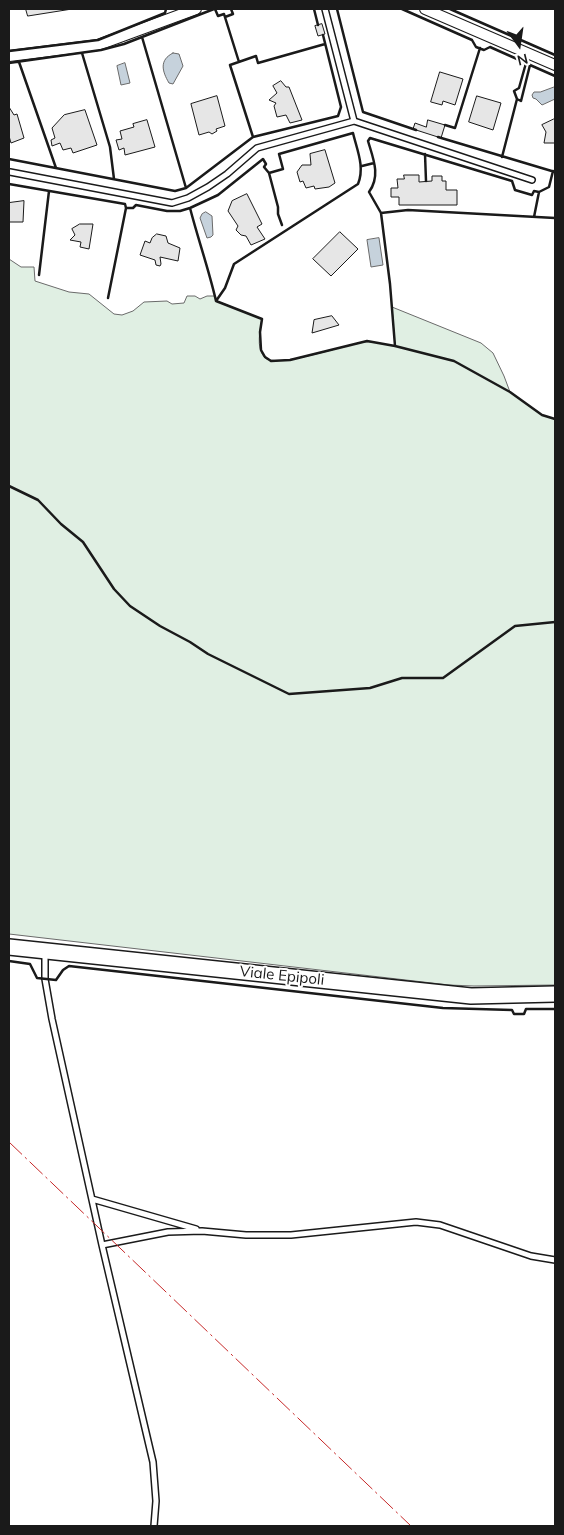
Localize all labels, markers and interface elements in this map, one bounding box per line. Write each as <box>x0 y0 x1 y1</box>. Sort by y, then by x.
north arrow <box>494 20 544 70</box>
text: N <box>515 50 530 70</box>
street label: Viale Epipoli <box>239 963 325 989</box>

